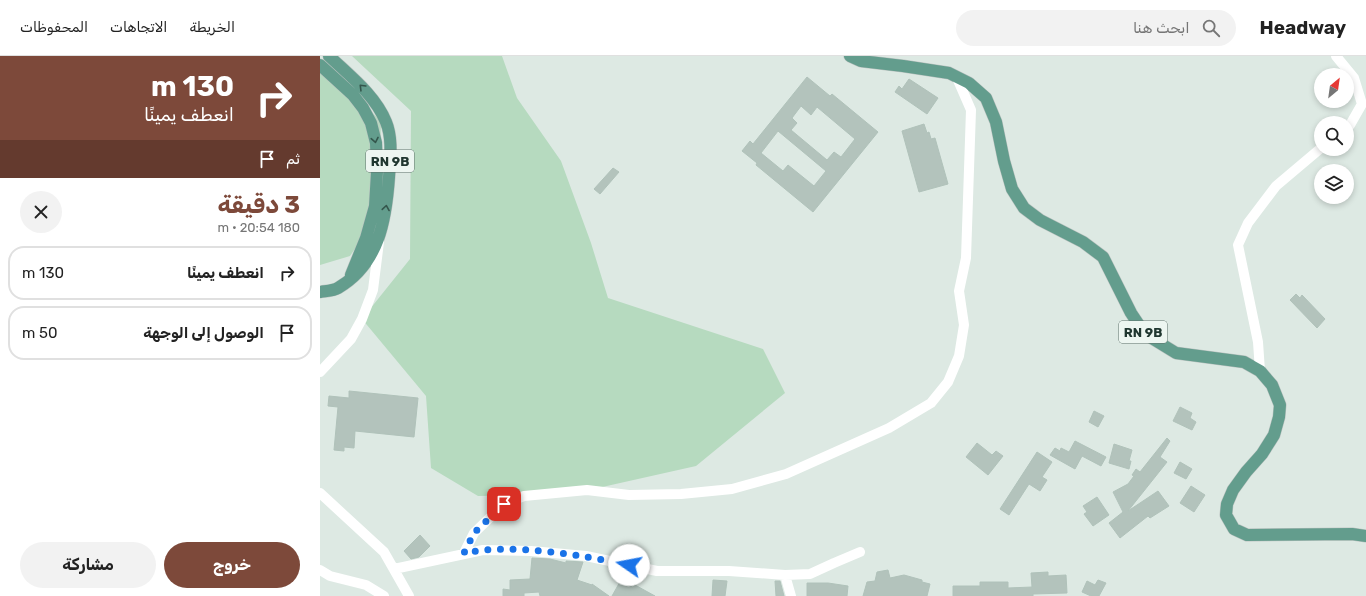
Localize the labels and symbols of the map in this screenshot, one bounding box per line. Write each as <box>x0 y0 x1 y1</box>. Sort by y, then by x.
north arrow <box>1314 68 1354 108</box>
one-way arrow <box>359 84 367 92</box>
one-way arrow <box>370 137 379 143</box>
road number: RN 9B <box>366 150 414 172</box>
one-way arrow <box>381 205 390 212</box>
road number: RN 9B <box>1119 321 1167 343</box>
pin <box>487 487 521 521</box>
position arrow <box>608 544 650 586</box>

